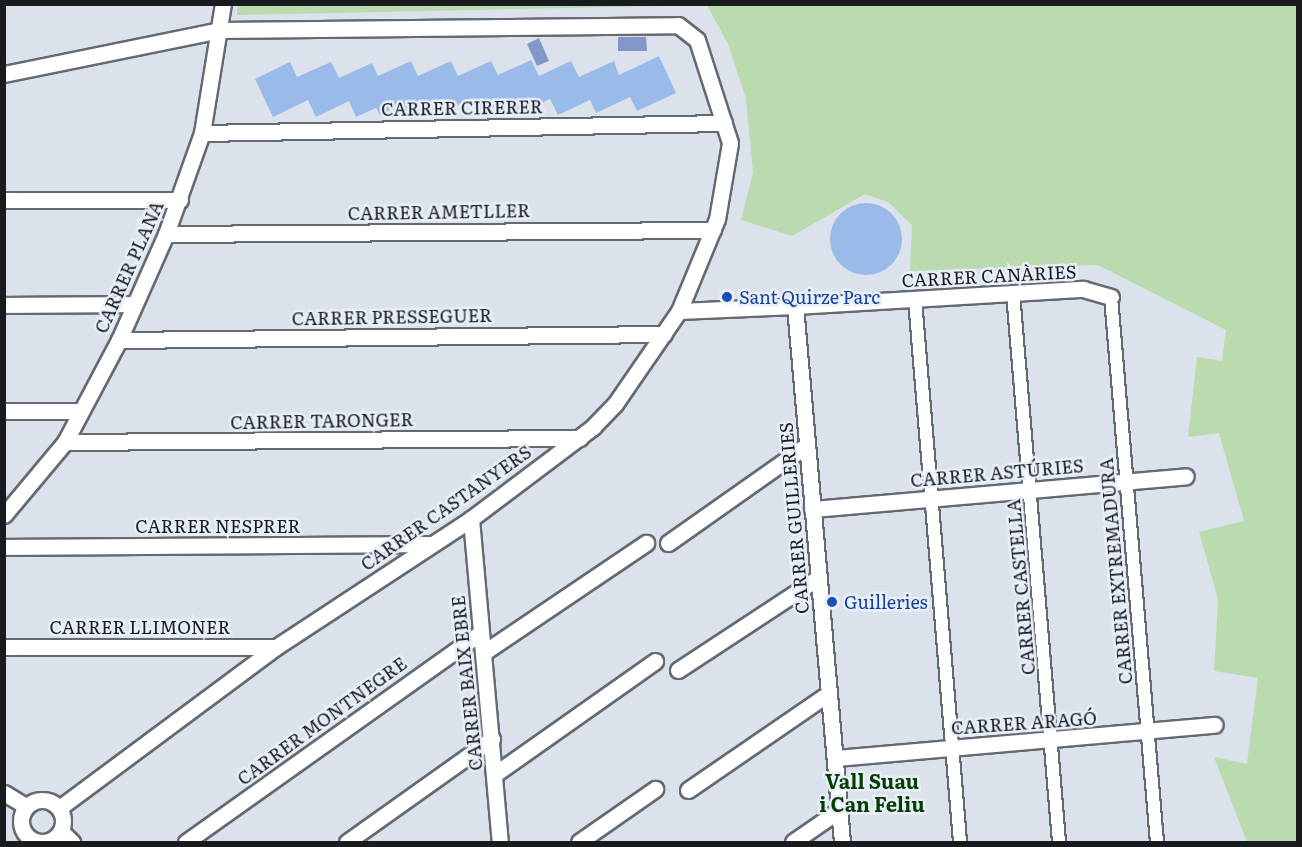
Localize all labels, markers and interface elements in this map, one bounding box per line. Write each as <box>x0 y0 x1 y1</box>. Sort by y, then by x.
street label: CARRER CIRERER <box>381 96 543 120</box>
street label: CARRER PLANA <box>90 197 168 337</box>
street label: CARRER AMETLLER <box>348 200 530 224</box>
street label: CARRER CANÀRIES <box>901 261 1077 291</box>
place label: Sant Quirze Parc <box>739 286 880 308</box>
marker: Sant Quirze Parc <box>720 290 734 304</box>
street label: CARRER PRESSEGUER <box>292 304 492 330</box>
street label: CARRER TARONGER <box>230 409 414 433</box>
street label: CARRER GUILLERIES <box>775 421 813 615</box>
street label: CARRER CASTANYERS <box>357 441 535 575</box>
street label: CARRER ASTÚRIES <box>909 455 1085 491</box>
street label: CARRER EXTREMADURA <box>1095 457 1137 685</box>
street label: CARRER CASTELLA <box>1003 498 1039 676</box>
street label: CARRER NESPRER <box>135 515 301 537</box>
place label: Guilleries <box>844 591 928 613</box>
street label: CARRER BAIX EBRE <box>447 594 487 772</box>
marker: Guilleries <box>825 595 839 609</box>
street label: CARRER LLIMONER <box>50 616 230 638</box>
street label: CARRER MONTNEGRE <box>233 652 411 790</box>
street label: CARRER ARAGÓ <box>950 707 1098 739</box>
district label: Vall Suau i Can Feliu <box>819 768 925 815</box>

